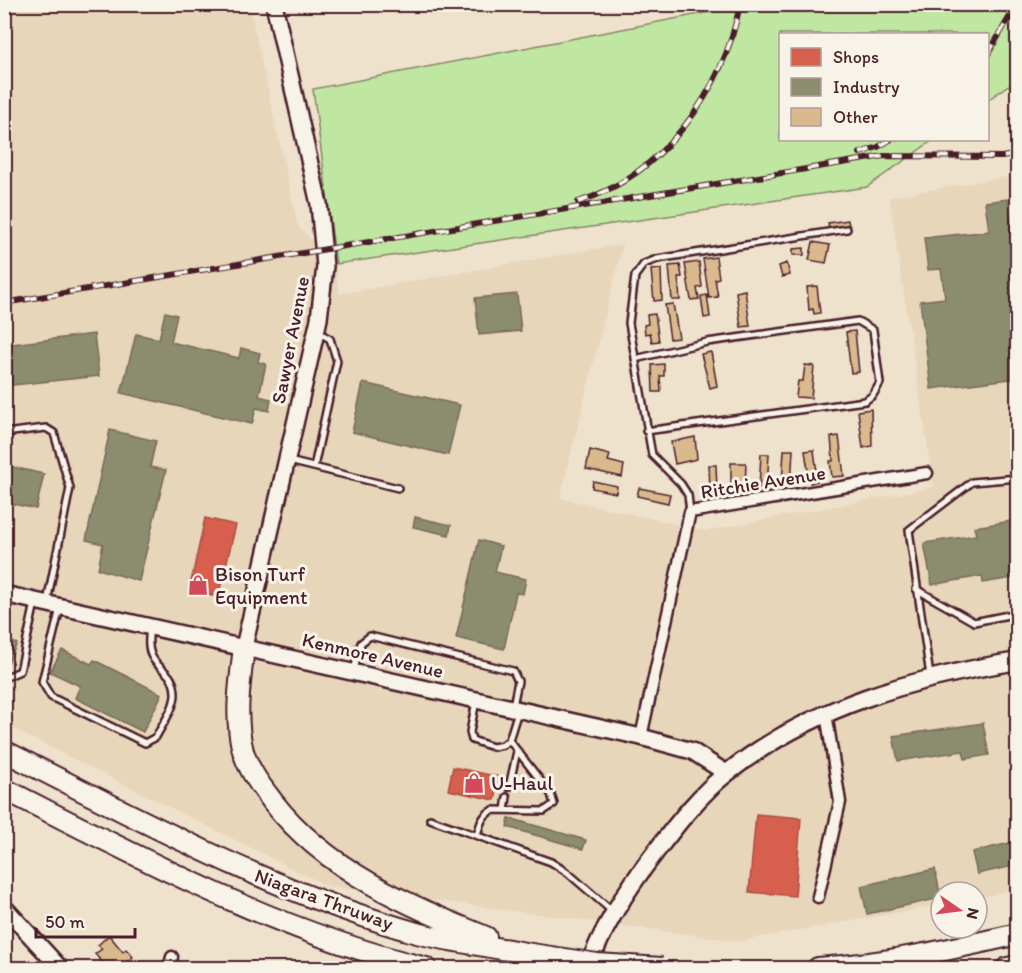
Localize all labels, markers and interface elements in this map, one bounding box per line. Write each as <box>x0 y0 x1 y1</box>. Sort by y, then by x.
legend <box>779 33 989 141</box>
text: Shops <box>833 46 879 68</box>
text: Industry <box>833 76 900 98</box>
text: Other <box>833 106 879 128</box>
street label: Sawyer Avenue <box>266 274 314 406</box>
street label: Ritchie Avenue <box>699 460 827 504</box>
place label: Bison Turf Equipment <box>215 562 308 609</box>
shop icon: Bison Turf Equipment <box>186 573 210 597</box>
street label: Kenmore Avenue <box>300 627 446 683</box>
shop icon: U-Haul <box>462 771 486 795</box>
place label: U-Haul <box>491 771 553 795</box>
street label: Niagara Thruway <box>251 863 397 935</box>
north arrow <box>929 880 989 940</box>
scale bar <box>36 901 135 939</box>
text: N <box>963 906 984 921</box>
text: 50 m <box>45 911 85 933</box>

